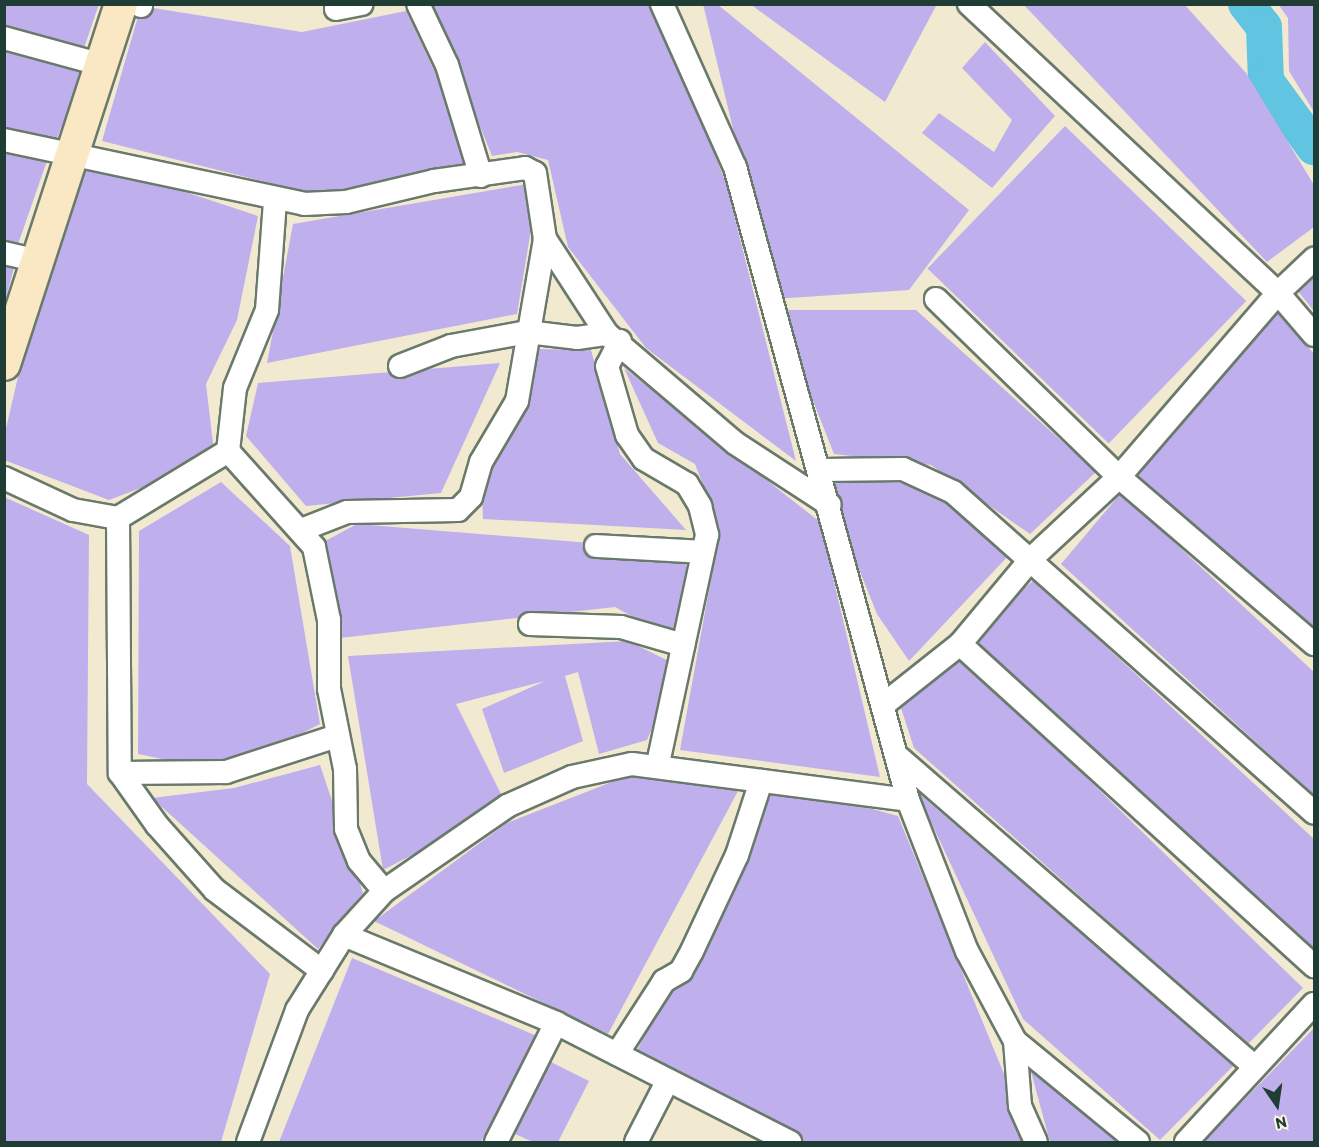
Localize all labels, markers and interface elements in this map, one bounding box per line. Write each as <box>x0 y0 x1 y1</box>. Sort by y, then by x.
north arrow <box>1247 1075 1307 1135</box>
text: N <box>1274 1113 1289 1133</box>

